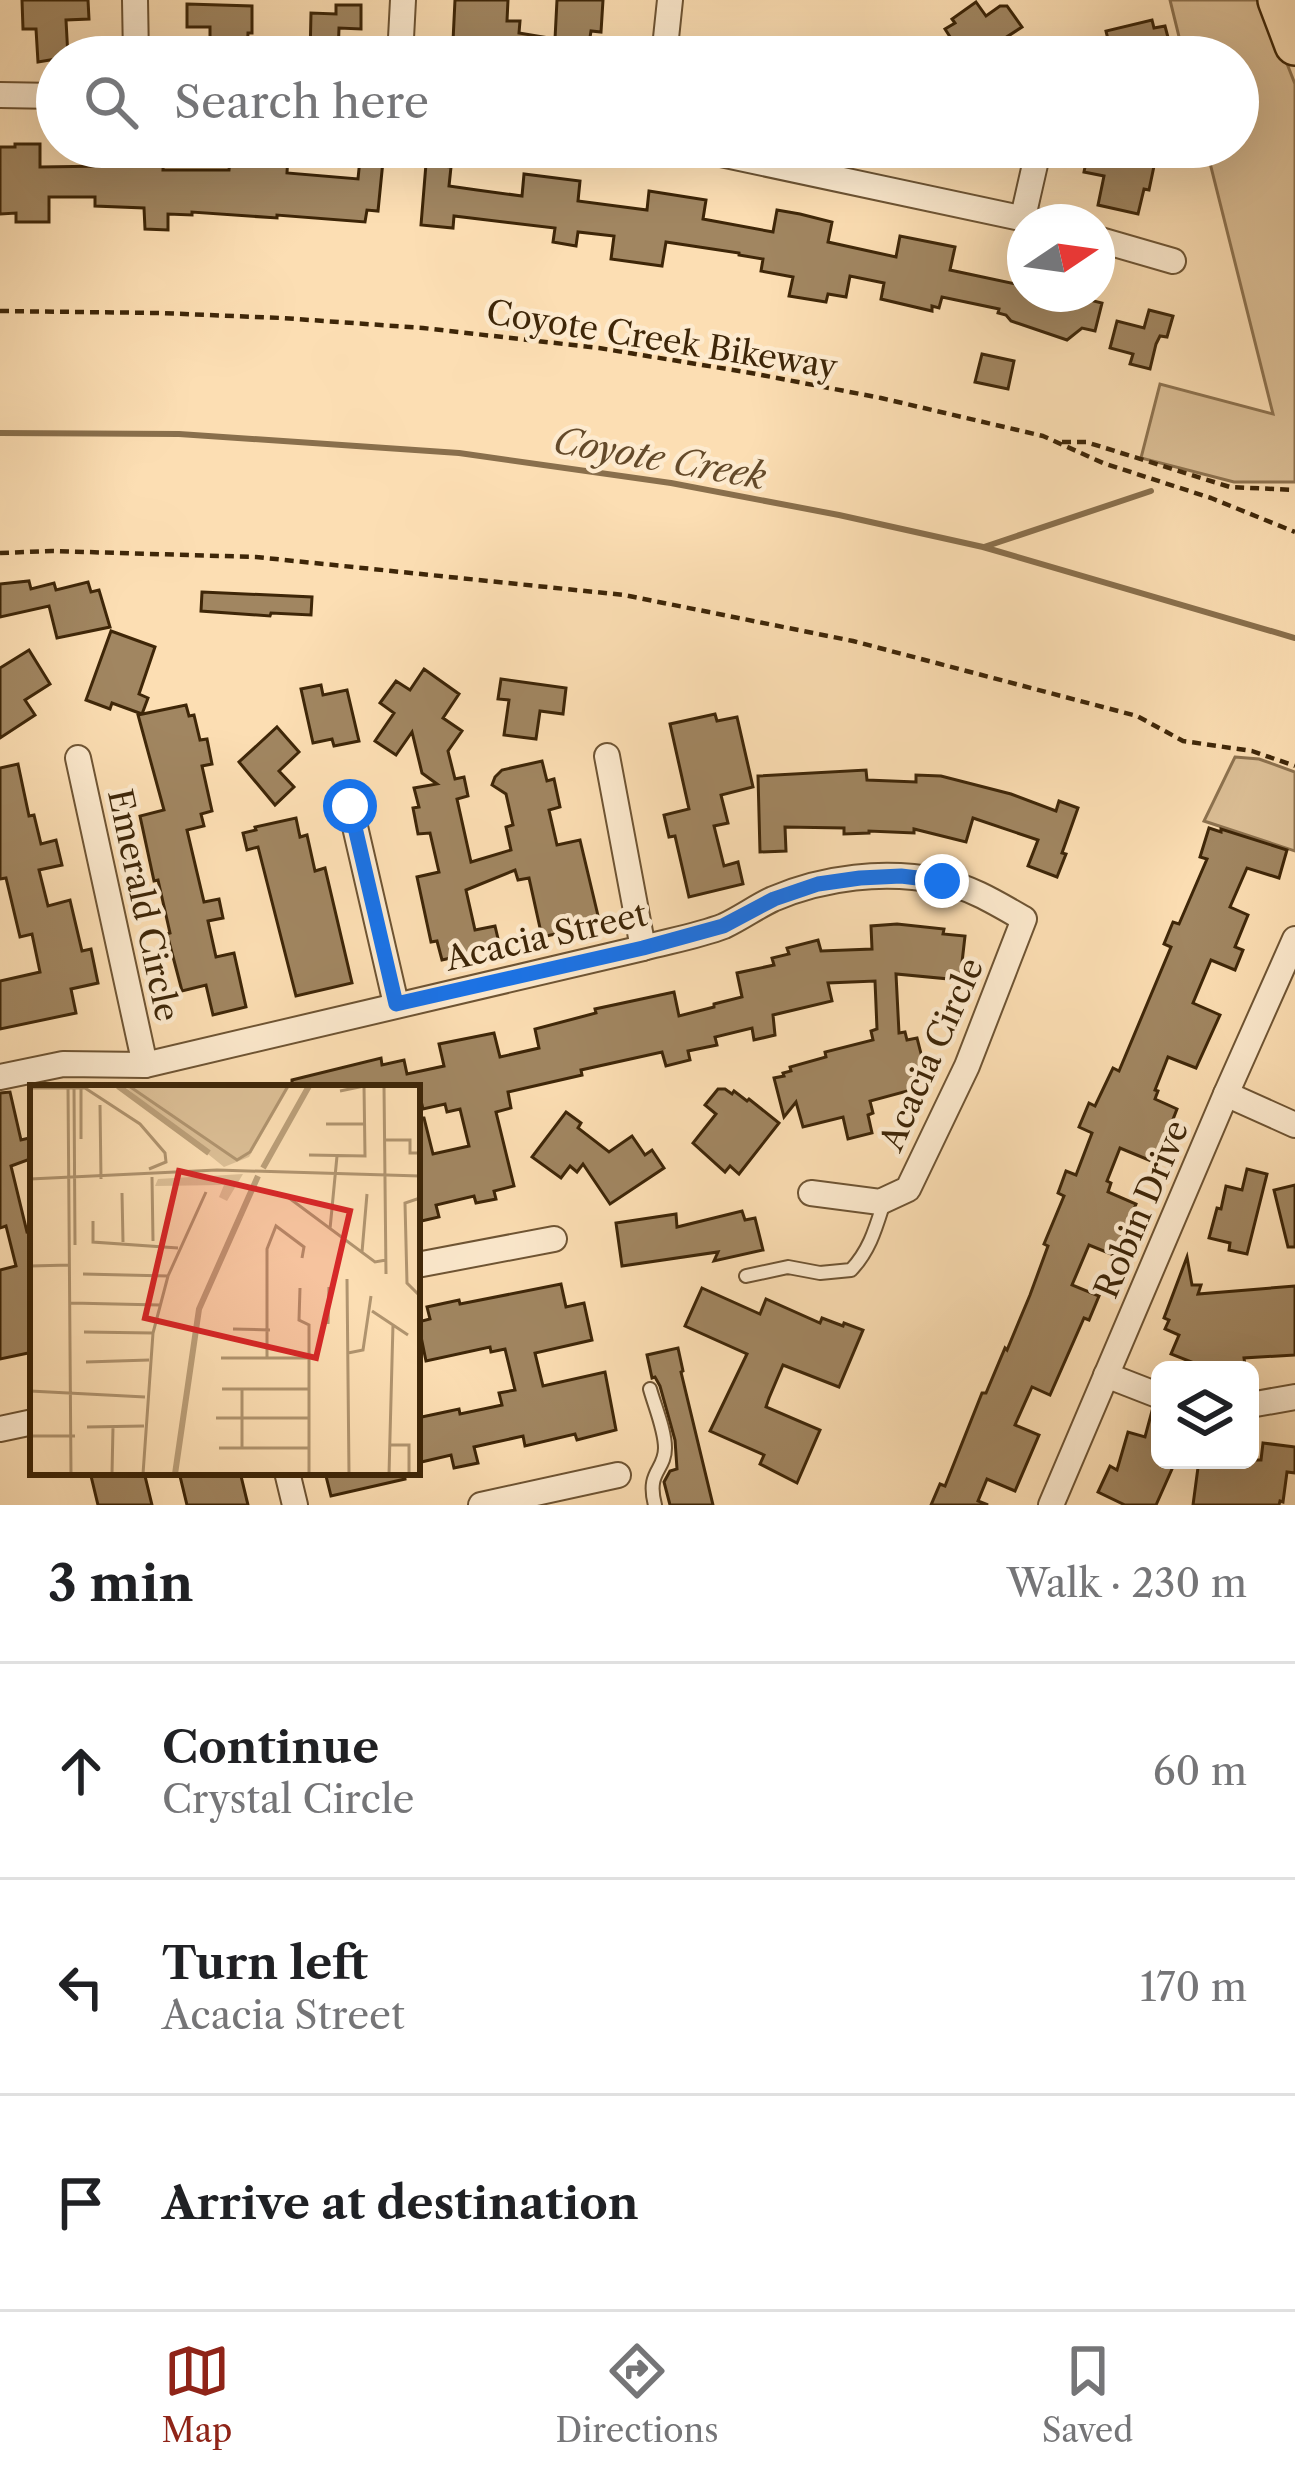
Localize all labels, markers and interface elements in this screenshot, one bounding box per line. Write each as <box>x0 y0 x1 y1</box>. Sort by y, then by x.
search box <box>36 36 1259 168</box>
icon: search <box>78 69 144 135</box>
text: Search here <box>174 74 429 130</box>
north arrow <box>1007 204 1115 312</box>
street label: Coyote Creek Bikeway <box>484 292 841 388</box>
water label: Coyote Creek <box>551 418 770 498</box>
route start <box>323 779 377 833</box>
street label: Emerald Circle <box>99 785 188 1025</box>
route end <box>915 854 969 908</box>
street label: Acacia Street <box>440 893 651 980</box>
street label: Acacia Circle <box>870 952 992 1158</box>
inset map <box>30 1085 420 1475</box>
street label: Robin Drive <box>1086 1114 1197 1304</box>
map controls <box>1151 1361 1259 1469</box>
button: layers <box>1151 1361 1259 1469</box>
text: 3 min <box>48 1552 194 1614</box>
text: Walk · 230 m <box>1007 1559 1247 1607</box>
text: Continue <box>162 1719 379 1775</box>
icon: ahead <box>48 1738 114 1804</box>
text: 60 m <box>1153 1747 1247 1795</box>
text: Crystal Circle <box>162 1775 414 1823</box>
text: Turn left <box>162 1935 368 1991</box>
icon: left <box>48 1954 114 2020</box>
text: 170 m <box>1140 1963 1247 2011</box>
text: Acacia Street <box>162 1991 405 2039</box>
icon: arrive <box>48 2170 114 2236</box>
text: Arrive at destination <box>162 2175 639 2231</box>
tab: Map <box>162 2338 232 2451</box>
tab: Directions <box>556 2338 719 2451</box>
tab: Saved <box>1042 2338 1133 2451</box>

